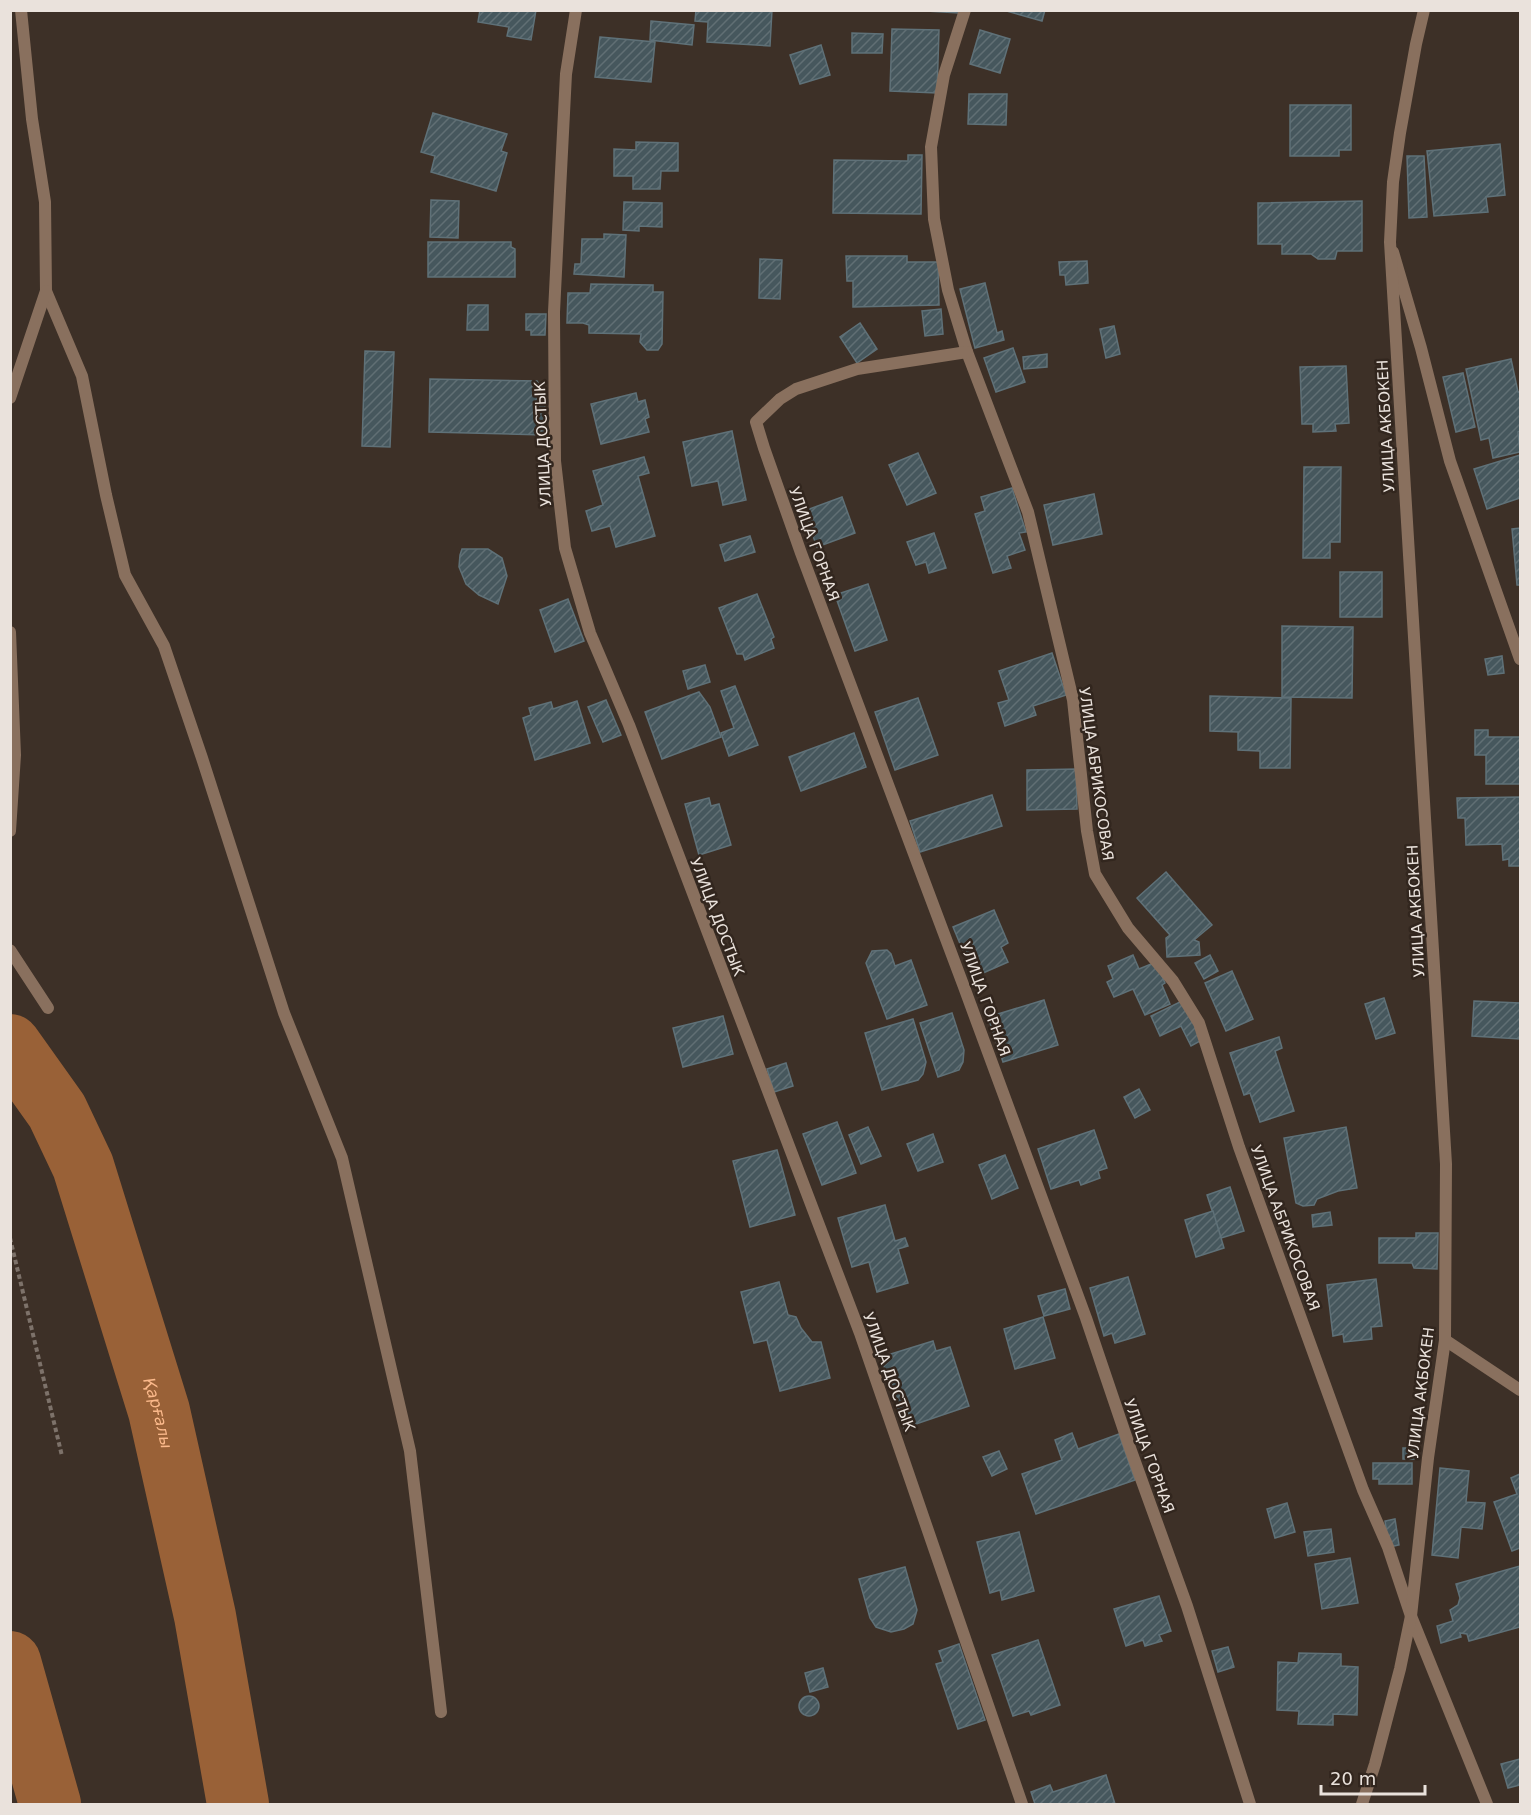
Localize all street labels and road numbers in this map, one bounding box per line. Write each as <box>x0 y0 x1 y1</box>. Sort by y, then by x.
street label: УЛИЦА АКБОКЕН <box>1374 359 1398 493</box>
street label: УЛИЦА ДОСТЫК <box>531 381 555 507</box>
street label: УЛИЦА ГОРНАЯ <box>785 484 843 604</box>
street label: УЛИЦА АБРИКОСОВАЯ <box>1075 686 1117 862</box>
street label: УЛИЦА АКБОКЕН <box>1404 844 1428 978</box>
street label: УЛИЦА ДОСТЫК <box>686 855 748 979</box>
street label: УЛИЦА ГОРНАЯ <box>956 939 1014 1059</box>
street label: УЛИЦА АБРИКОСОВАЯ <box>1247 1143 1323 1313</box>
street label: УЛИЦА ДОСТЫК <box>859 1310 919 1434</box>
street label: УЛИЦА АКБОКЕН <box>1404 1326 1438 1460</box>
street label: УЛИЦА ГОРНАЯ <box>1120 1396 1178 1516</box>

